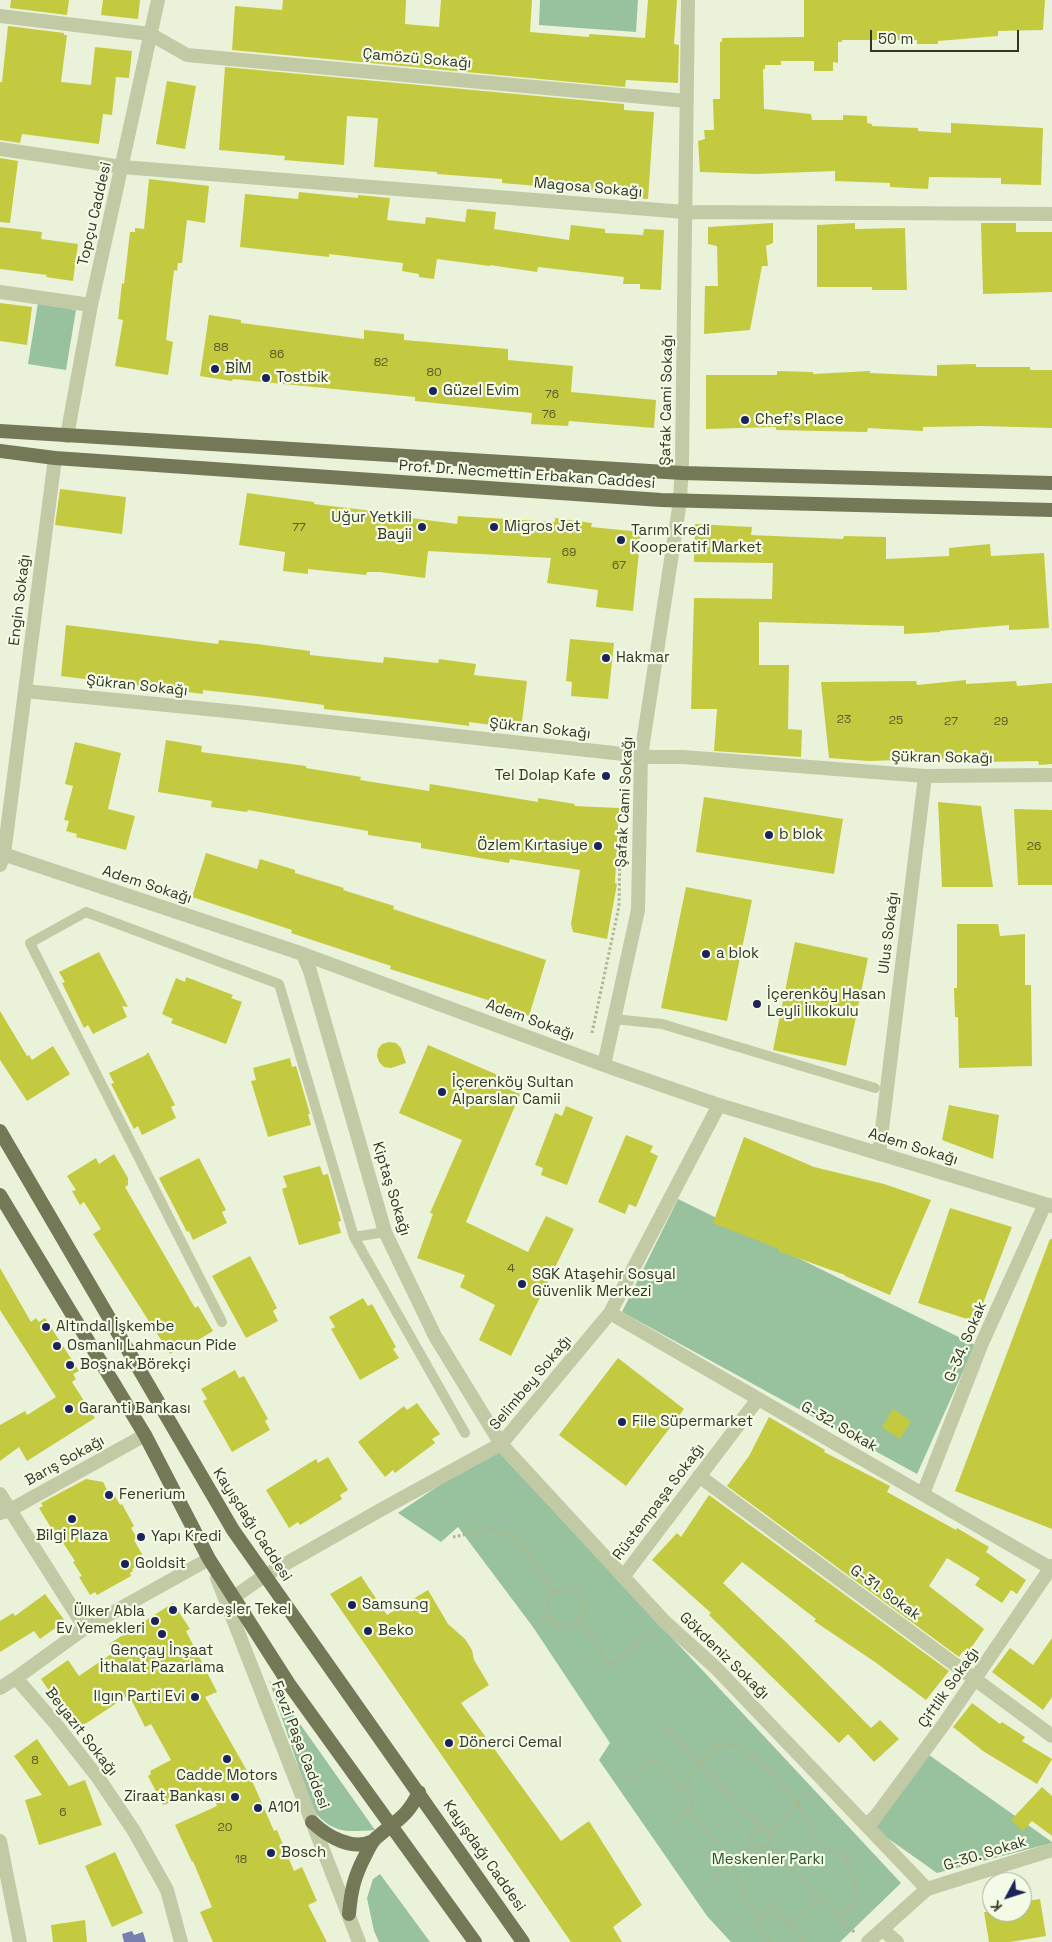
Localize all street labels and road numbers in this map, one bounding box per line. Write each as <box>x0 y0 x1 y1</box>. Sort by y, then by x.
street label: Çamözü Sokağı <box>362 45 472 73</box>
street label: Topçu Caddesi <box>74 160 116 268</box>
street label: Magosa Sokağı <box>533 174 643 202</box>
street label: Şafak Cami Sokağı <box>657 334 677 466</box>
street label: Prof. Dr. Necmettin Erbakan Caddesi <box>398 457 656 493</box>
street label: Engin Sokağı <box>5 553 35 647</box>
street label: Şükran Sokağı <box>86 672 188 700</box>
street label: Şükran Sokağı <box>489 715 591 743</box>
street label: Şafak Cami Sokağı <box>613 736 637 868</box>
street label: Şükran Sokağı <box>891 748 993 768</box>
street label: Adem Sokağı <box>100 862 194 908</box>
street label: Ulus Sokağı <box>875 891 903 975</box>
street label: Adem Sokağı <box>483 996 577 1044</box>
street label: Adem Sokağı <box>866 1125 960 1169</box>
street label: Kiptaş Sokağı <box>368 1140 414 1238</box>
street label: G-34. Sokak <box>941 1299 991 1385</box>
street label: Selimbey Sokağı <box>486 1332 576 1434</box>
street label: G-32. Sokak <box>797 1398 881 1456</box>
street label: Barış Sokağı <box>22 1432 108 1490</box>
street label: Rüstempaşa Sokağı <box>609 1440 709 1564</box>
street label: Kayışdağı Caddesi <box>209 1465 295 1585</box>
street label: G-31. Sokak <box>846 1561 924 1625</box>
street label: Gökdeniz Sokağı <box>675 1609 773 1703</box>
street label: Çiftlik Sokağı <box>915 1644 983 1732</box>
street label: Fevzi Paşa Caddesi <box>267 1678 333 1812</box>
street label: Beyazıt Sokağı <box>41 1684 121 1780</box>
street label: Kayışdağı Caddesi <box>439 1797 529 1915</box>
street label: G-30. Sokak <box>941 1833 1029 1875</box>

